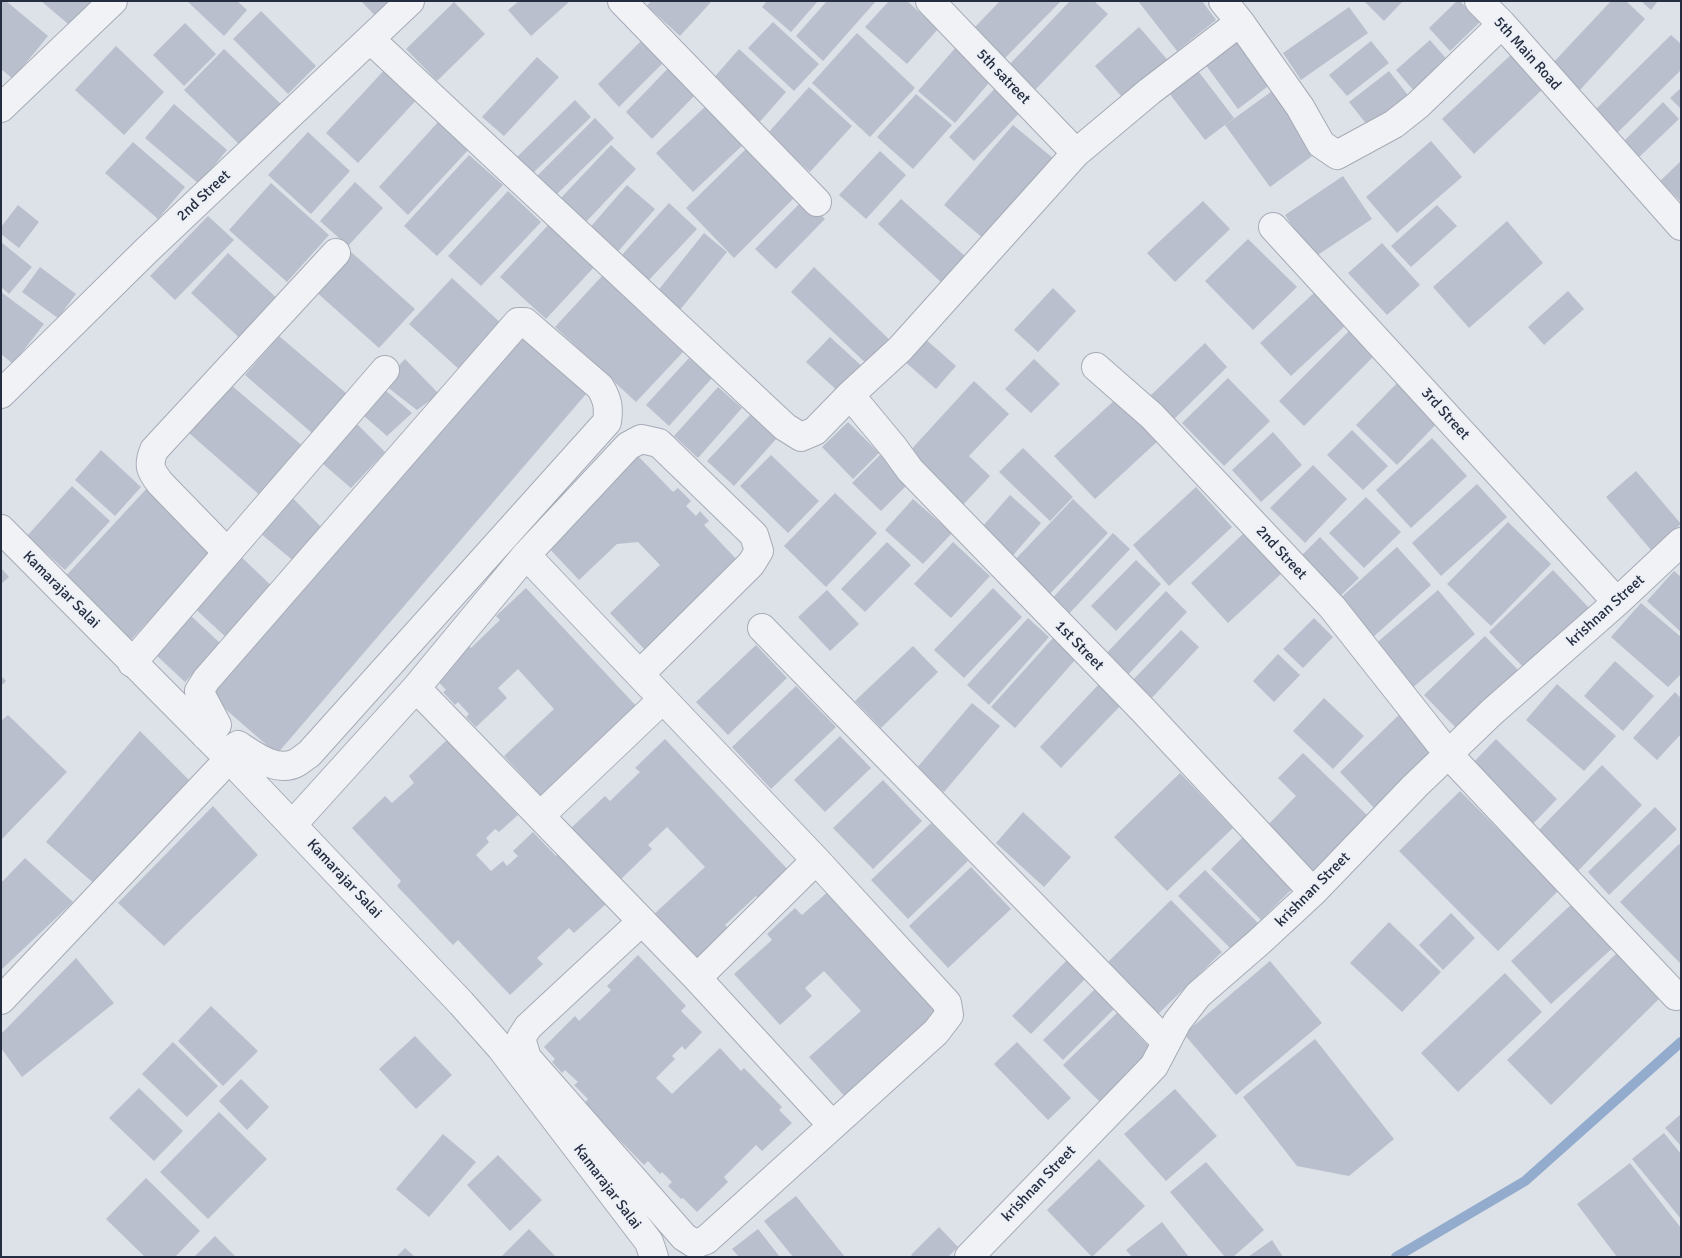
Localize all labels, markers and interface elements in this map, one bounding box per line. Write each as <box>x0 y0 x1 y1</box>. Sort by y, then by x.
street label: 5th Main Road <box>1489 14 1565 94</box>
street label: 5th satreet <box>972 46 1034 108</box>
street label: 2nd Street <box>174 167 234 225</box>
street label: 3rd Street <box>1417 384 1473 444</box>
street label: 2nd Street <box>1252 523 1310 583</box>
street label: Kamarajar Salai <box>19 548 103 632</box>
street label: krishnan Street <box>1563 571 1649 651</box>
street label: 1st Street <box>1051 617 1107 675</box>
street label: Kamarajar Salai <box>303 836 385 922</box>
street label: krishnan Street <box>1272 849 1354 931</box>
street label: Kamarajar Salai <box>569 1141 645 1233</box>
street label: krishnan Street <box>998 1142 1080 1226</box>

